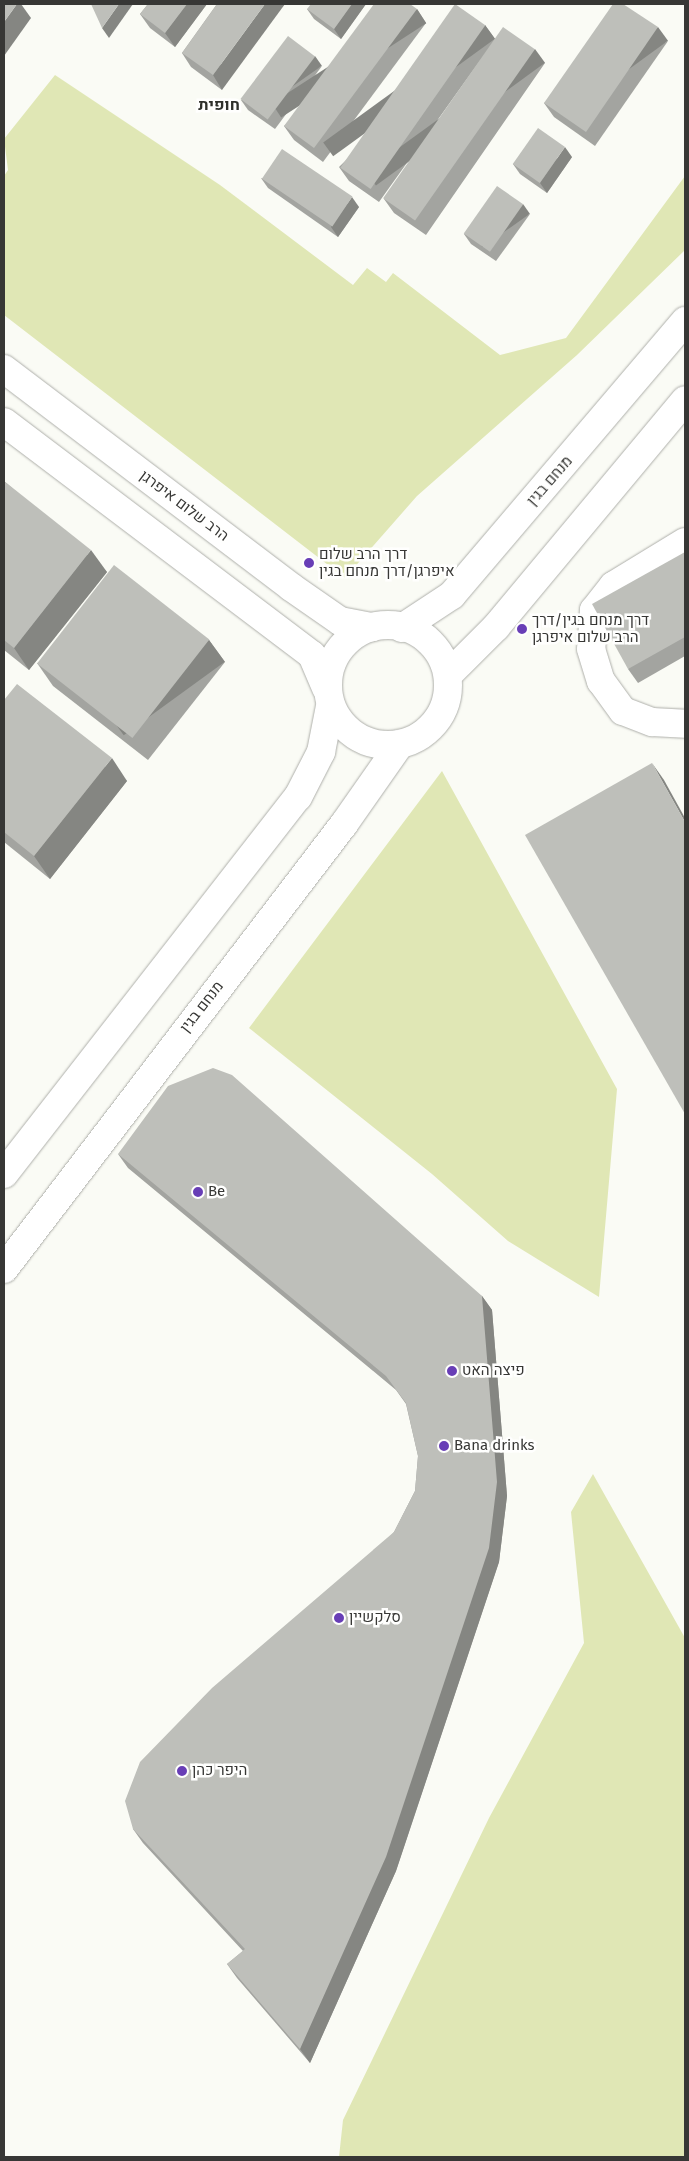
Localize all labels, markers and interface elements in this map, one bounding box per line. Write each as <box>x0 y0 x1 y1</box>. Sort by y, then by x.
district label: חופית <box>198 95 240 115</box>
street label: מנחם בגין <box>523 452 577 510</box>
street label: הרב שלום איפרגן <box>136 467 232 545</box>
place label: דרך הרב שלום איפרגן/דרך מנחם בגין <box>319 545 455 580</box>
marker: דרך הרב שלום איפרגן/דרך מנחם בגין <box>303 557 315 569</box>
place label: דרך מנחם בגין/דרך הרב שלום איפרגן <box>532 611 649 646</box>
marker: דרך מנחם בגין/דרך הרב שלום איפרגן <box>516 623 528 635</box>
street label: מנחם בגין <box>176 978 228 1036</box>
place label: Be <box>208 1183 225 1201</box>
marker: Be <box>192 1186 204 1198</box>
place label: פיצה האט <box>462 1362 525 1380</box>
marker: פיצה האט <box>446 1365 458 1377</box>
place label: Bana drinks <box>454 1437 535 1455</box>
marker: Bana drinks <box>438 1440 450 1452</box>
place label: סלקשיין <box>349 1609 401 1627</box>
marker: סלקשיין <box>333 1612 345 1624</box>
place label: היפר כהן <box>192 1762 247 1780</box>
marker: היפר כהן <box>176 1765 188 1777</box>

